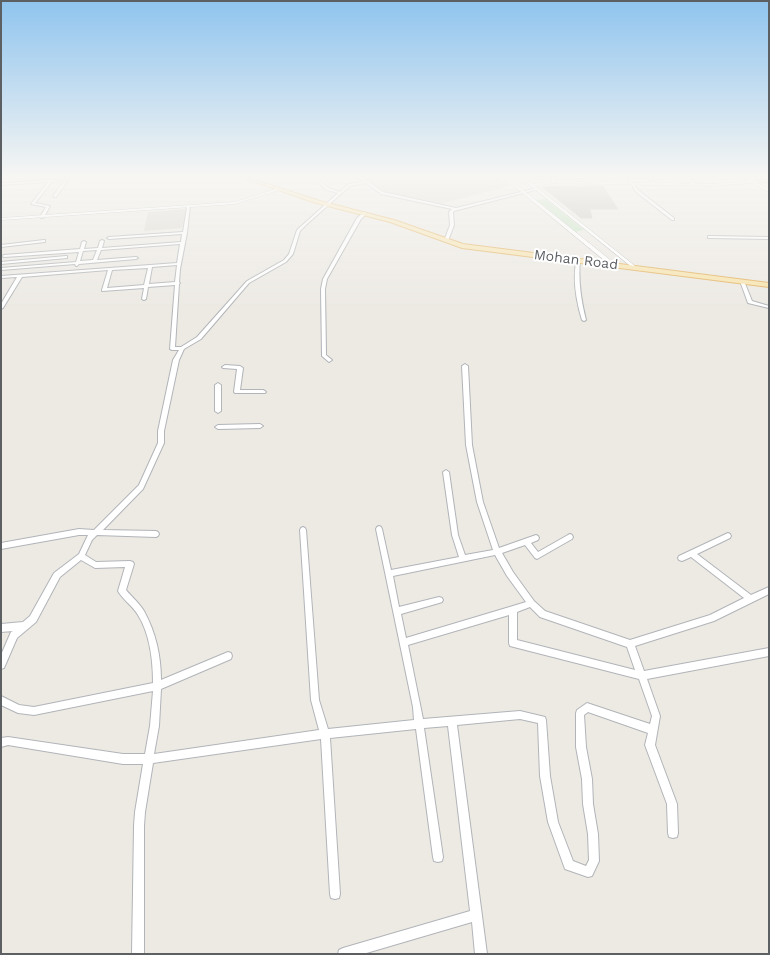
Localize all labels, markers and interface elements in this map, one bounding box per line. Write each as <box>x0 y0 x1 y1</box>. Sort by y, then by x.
street label: Mohan Road <box>533 247 619 273</box>

